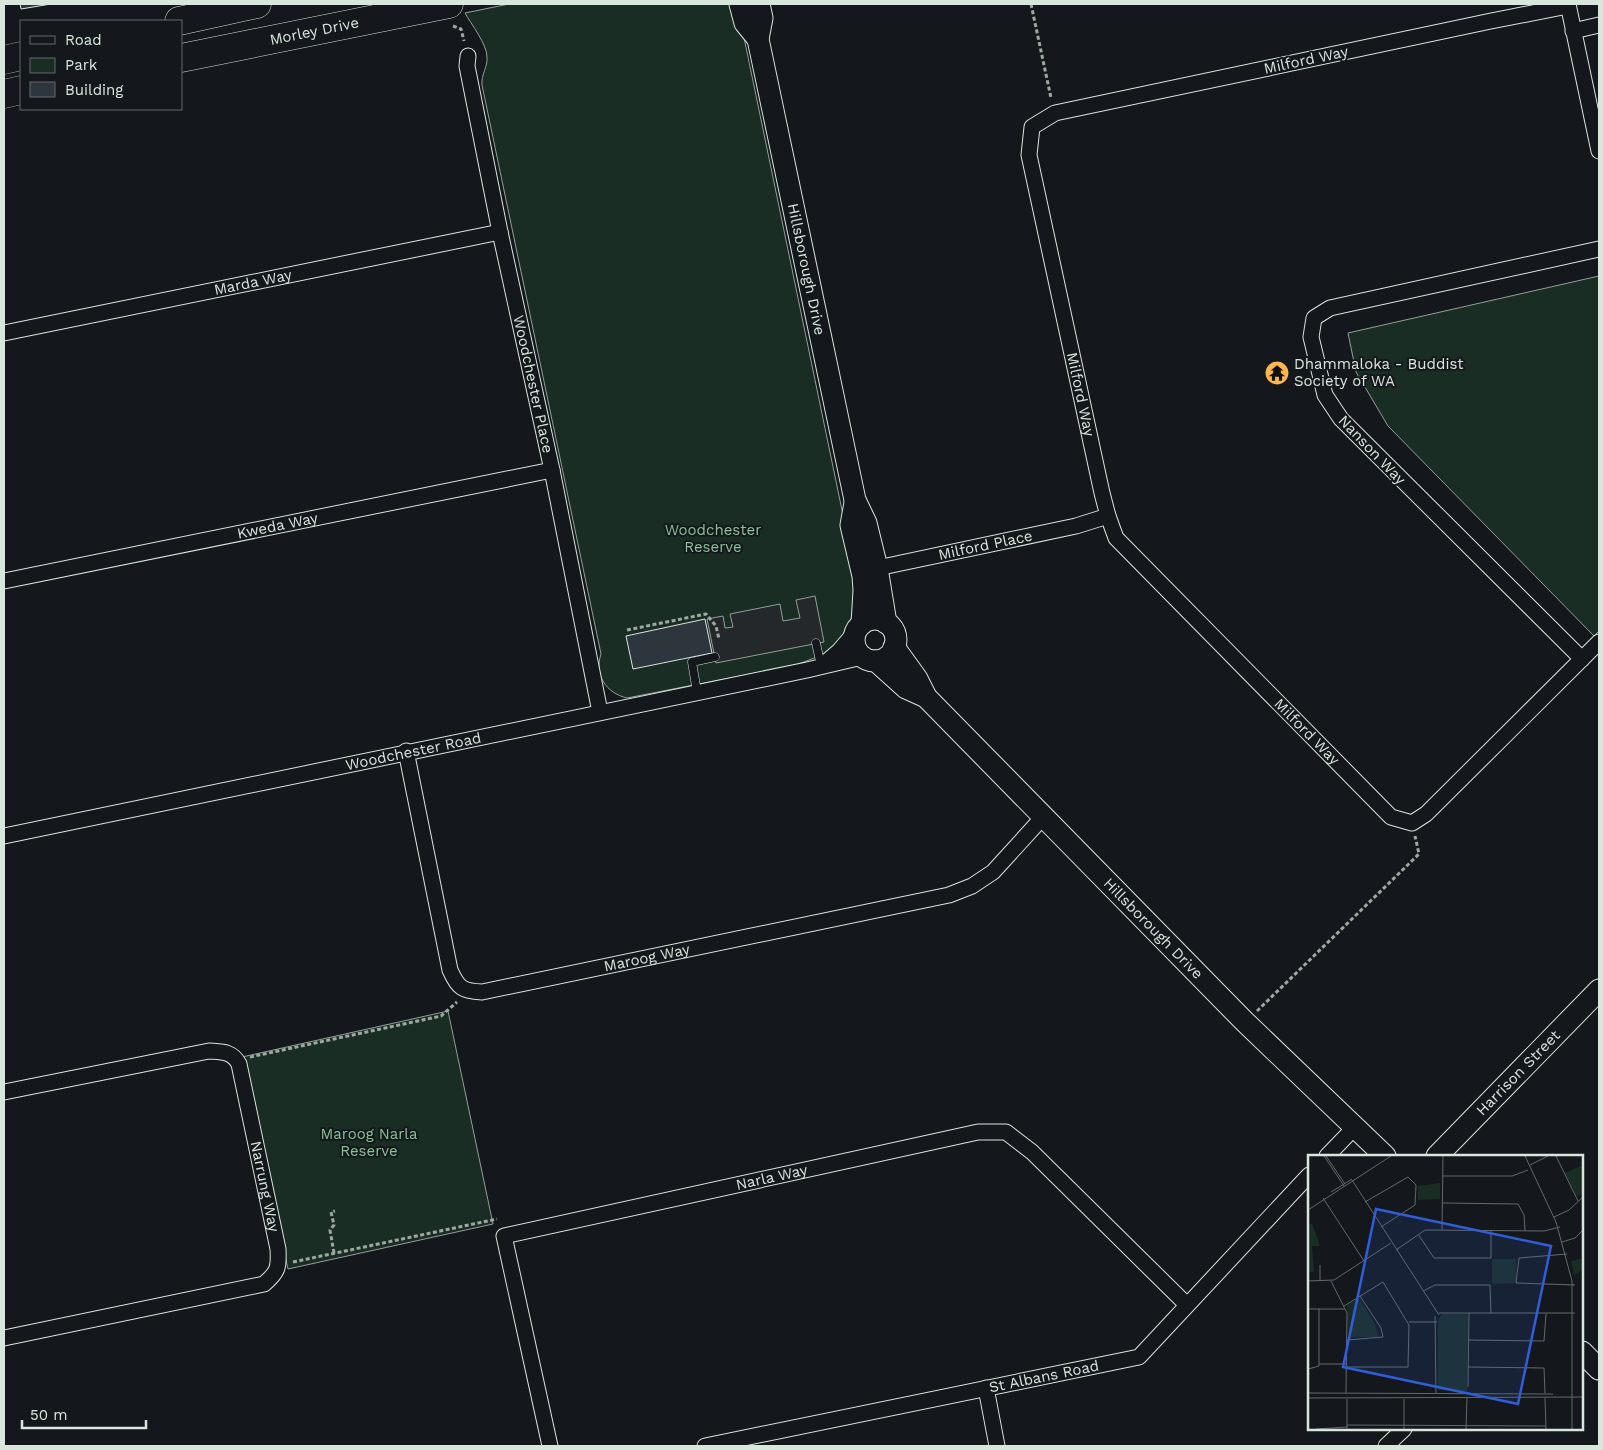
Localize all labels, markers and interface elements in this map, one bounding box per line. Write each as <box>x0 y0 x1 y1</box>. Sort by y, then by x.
street label: Morley Drive <box>268 13 360 49</box>
legend <box>20 20 182 110</box>
text: Road <box>65 31 102 49</box>
street label: Milford Way <box>1262 42 1350 78</box>
text: Park <box>65 56 98 74</box>
text: Building <box>65 81 123 99</box>
street label: Hillsborough Drive <box>784 202 829 337</box>
street label: Marda Way <box>212 266 294 299</box>
street label: Woodchester Place <box>509 313 557 455</box>
street label: Milford Way <box>1063 351 1099 438</box>
place label: Dhammaloka - Buddist Society of WA <box>1294 355 1464 390</box>
temple icon: Dhammaloka - Buddist Society of WA <box>1264 360 1290 386</box>
street label: Nanson Way <box>1335 412 1410 489</box>
street label: Kweda Way <box>235 509 320 543</box>
park label: Woodchester Reserve <box>665 521 761 556</box>
street label: Milford Place <box>937 526 1034 564</box>
street label: Milford Way <box>1270 695 1344 769</box>
street label: Woodchester Road <box>344 729 483 774</box>
street label: Hillsborough Drive <box>1100 874 1207 983</box>
street label: Maroog Way <box>602 940 692 975</box>
street label: Harrison Street <box>1472 1026 1564 1119</box>
park label: Maroog Narla Reserve <box>321 1125 418 1160</box>
street label: Narrung Way <box>246 1139 283 1234</box>
inset map <box>1308 1155 1583 1430</box>
street label: Narla Way <box>734 1161 809 1194</box>
street label: St Albans Road <box>987 1356 1101 1397</box>
scale bar <box>22 1398 146 1430</box>
text: 50 m <box>30 1406 67 1424</box>

